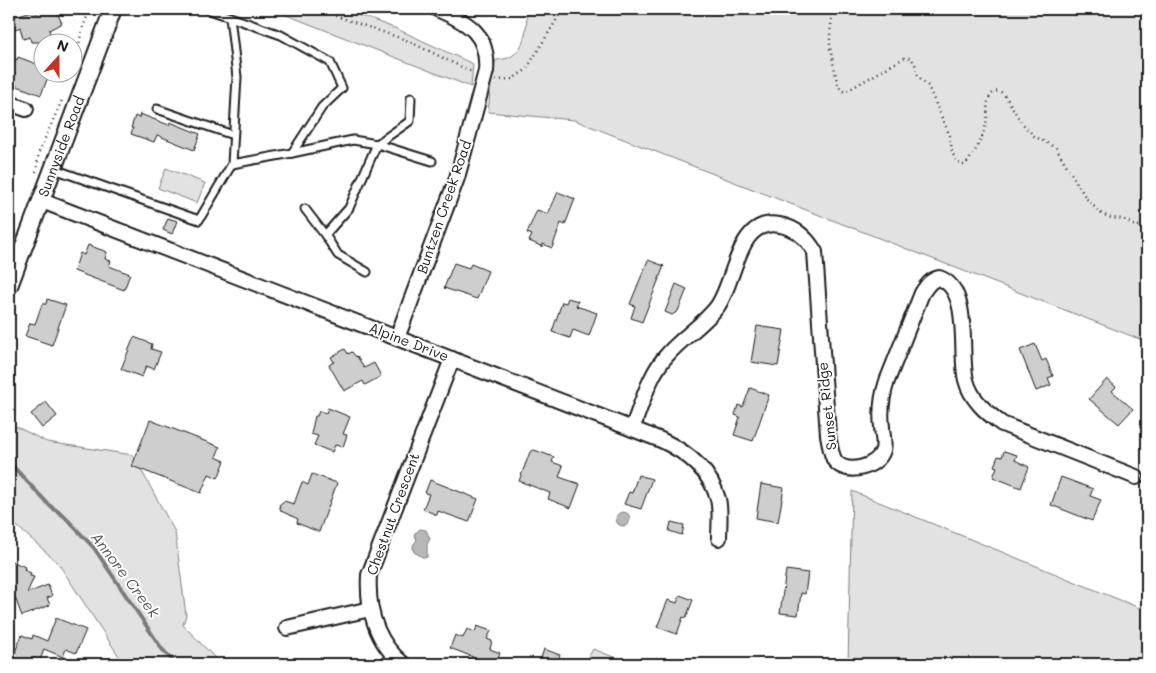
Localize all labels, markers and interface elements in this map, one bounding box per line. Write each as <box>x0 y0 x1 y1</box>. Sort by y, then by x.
north arrow <box>32 32 82 82</box>
text: N <box>54 35 71 56</box>
street label: Sunnyside Road <box>33 93 89 200</box>
street label: Buntzen Creek Road <box>412 137 475 276</box>
street label: Alpine Drive <box>367 318 452 365</box>
street label: Sunset Ridge <box>812 361 841 451</box>
street label: Chestnut Crescent <box>362 450 423 578</box>
water label: Annore Creek <box>87 528 165 622</box>

